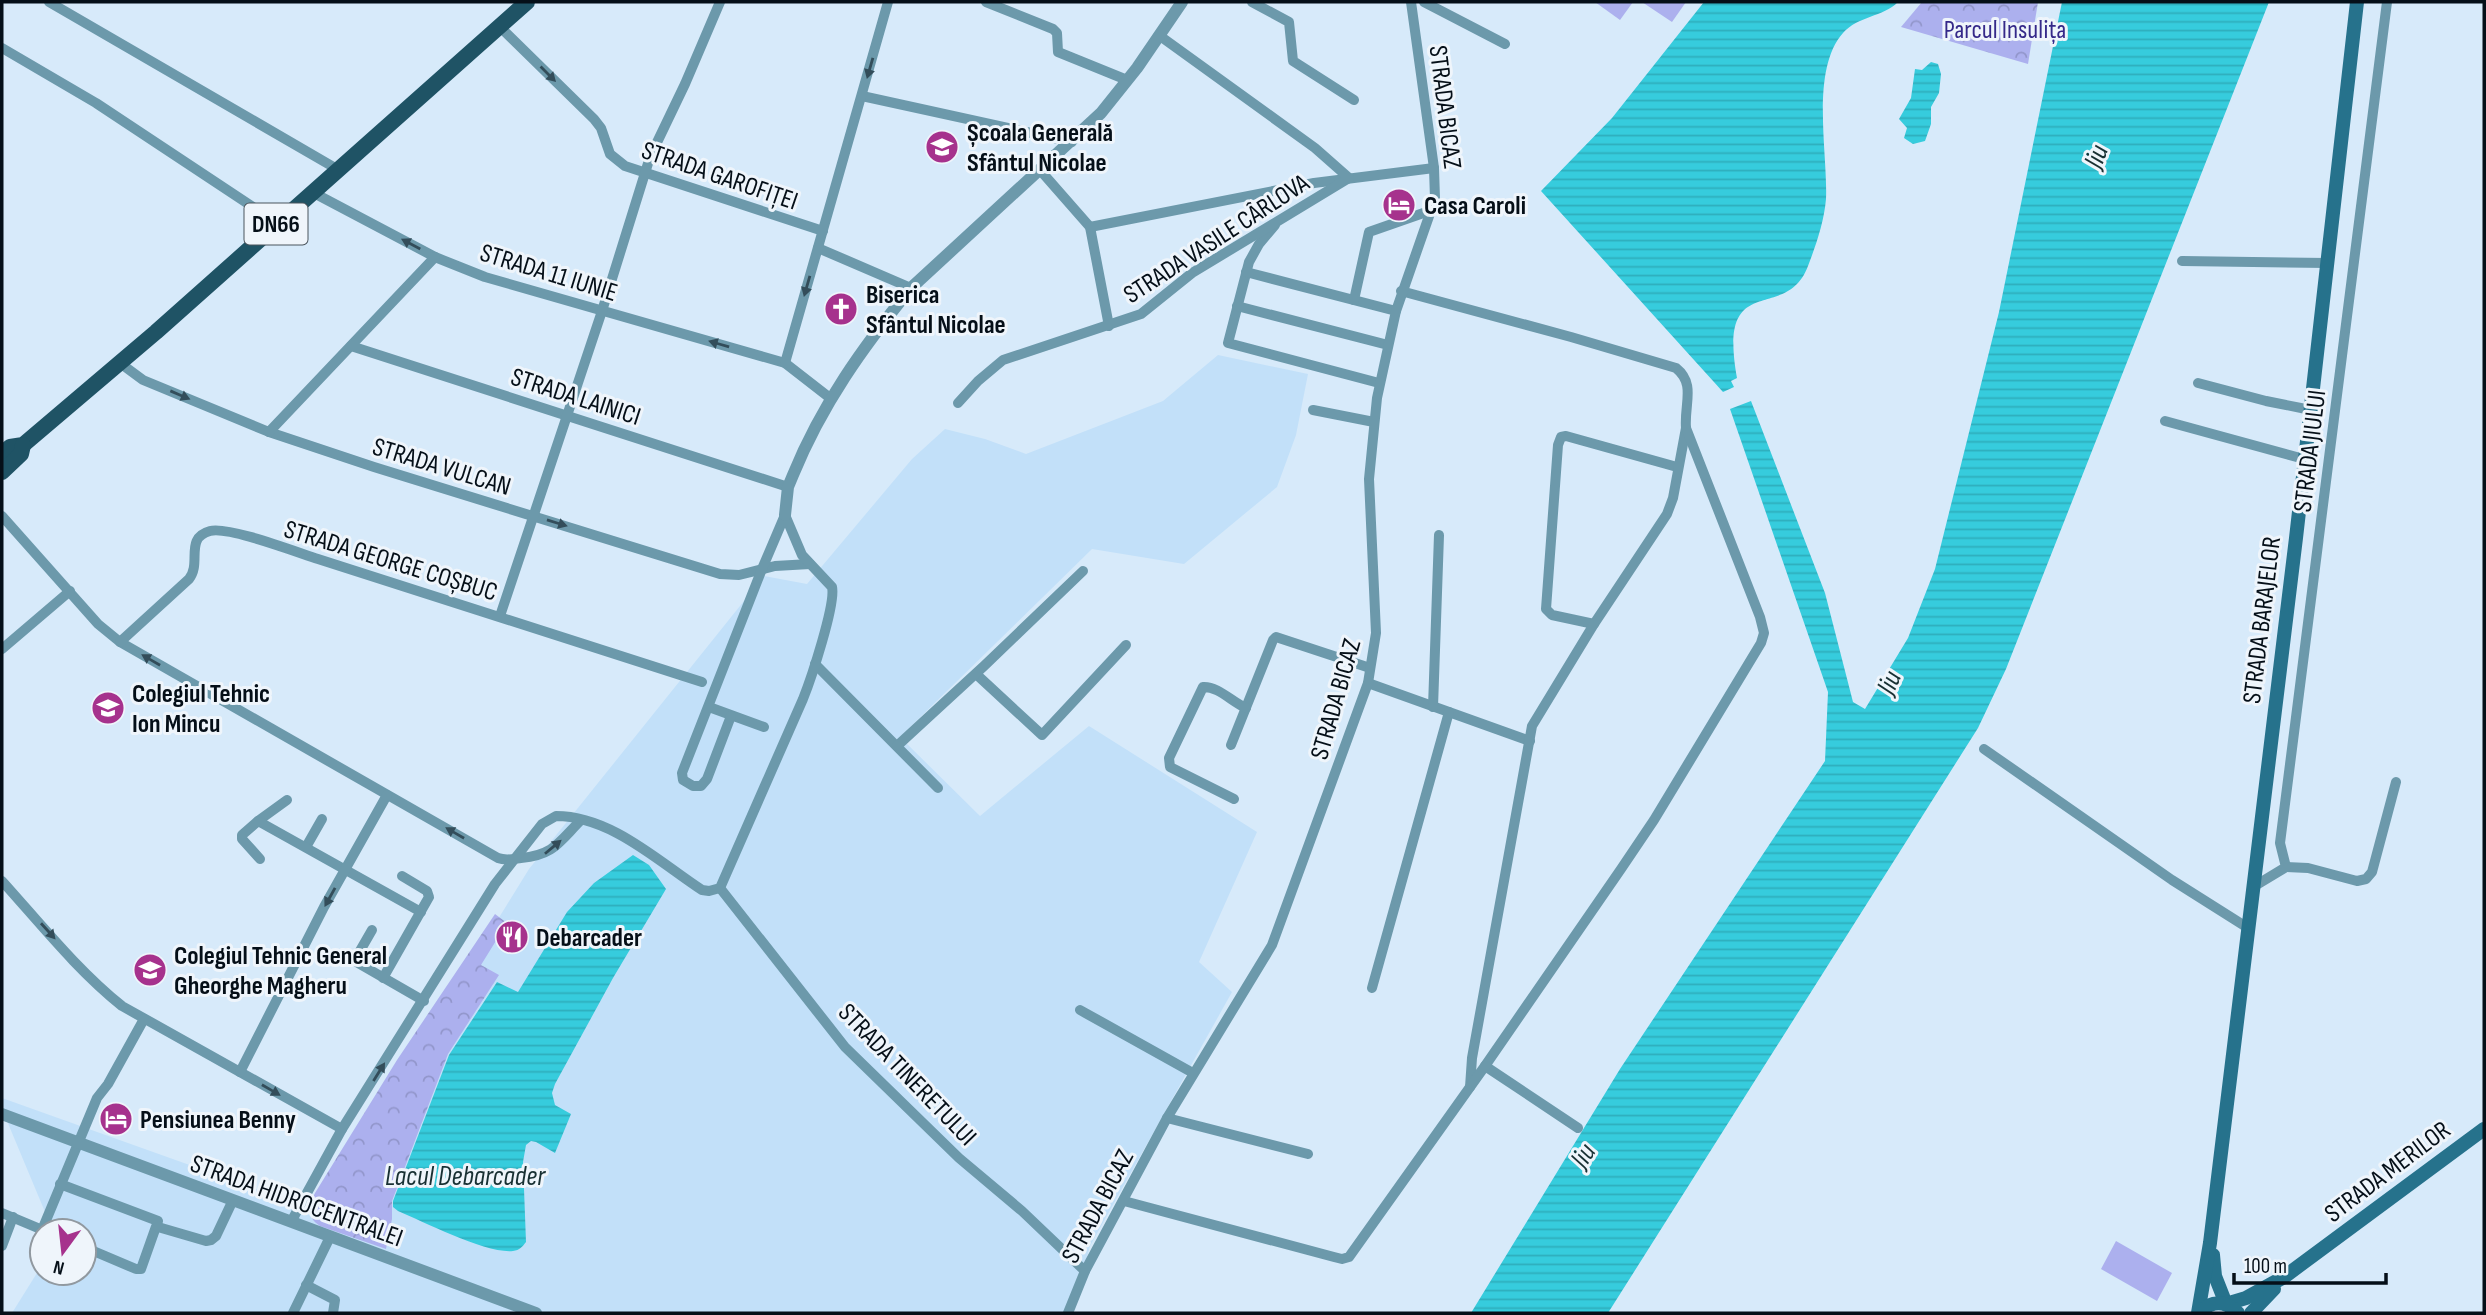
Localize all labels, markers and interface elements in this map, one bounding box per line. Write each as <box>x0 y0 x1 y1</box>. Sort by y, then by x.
park label: Parcul Insulița <box>1944 15 2066 46</box>
street label: STRADA BICAZ <box>1422 44 1467 171</box>
one-way arrow <box>864 57 875 79</box>
one-way arrow <box>540 65 557 82</box>
place label: Școala Generală Sfântul Nicolae <box>967 118 1113 179</box>
school or university icon: Școala Generală Sfântul Nicolae <box>923 128 961 166</box>
street label: STRADA GAROFIȚEI <box>637 135 802 218</box>
water label: Jiu <box>2076 140 2116 175</box>
street label: STRADA VASILE CÂRLOVA <box>1118 167 1316 311</box>
hotel icon: Casa Caroli <box>1380 186 1418 224</box>
place label: Casa Caroli <box>1424 191 1526 222</box>
road number: DN66 <box>244 204 308 244</box>
one-way arrow <box>401 238 420 250</box>
street label: STRADA 11 IUNIE <box>476 238 621 309</box>
one-way arrow <box>801 275 812 297</box>
place label: Biserica Sfântul Nicolae <box>866 280 1006 341</box>
church icon: Biserica Sfântul Nicolae <box>822 290 860 328</box>
one-way arrow <box>709 339 730 349</box>
street label: STRADA LAINICI <box>507 362 644 433</box>
street label: STRADA JIULUI <box>2288 388 2333 514</box>
one-way arrow <box>169 390 190 401</box>
street label: STRADA VULCAN <box>369 432 514 503</box>
street label: STRADA GEORGE COȘBUC <box>280 514 501 609</box>
one-way arrow <box>547 518 568 529</box>
street label: STRADA BARAJELOR <box>2237 535 2288 705</box>
street label: STRADA BICAZ <box>1304 635 1368 763</box>
one-way arrow <box>141 654 161 666</box>
water label: Jiu <box>1869 665 1909 701</box>
place label: Colegiul Tehnic Ion Mincu <box>132 679 270 740</box>
school or university icon: Colegiul Tehnic Ion Mincu <box>89 689 127 727</box>
one-way arrow <box>445 827 464 839</box>
one-way arrow <box>543 840 561 855</box>
one-way arrow <box>324 887 336 906</box>
restaurant icon: Debarcader <box>493 918 531 956</box>
one-way arrow <box>39 922 55 939</box>
place label: Debarcader <box>536 923 642 954</box>
place label: Colegiul Tehnic General Gheorghe Magheru <box>174 941 387 1002</box>
school or university icon: Colegiul Tehnic General Gheorghe Magheru <box>131 951 169 989</box>
street label: STRADA TINERETULUI <box>831 998 982 1153</box>
one-way arrow <box>373 1062 386 1082</box>
one-way arrow <box>261 1084 280 1096</box>
hotel icon: Pensiunea Benny <box>97 1100 135 1138</box>
place label: Pensiunea Benny <box>140 1105 296 1136</box>
street label: STRADA MERILOR <box>2319 1115 2457 1230</box>
water label: Jiu <box>1562 1137 1603 1176</box>
street label: STRADA BICAZ <box>1056 1145 1141 1269</box>
street label: STRADA HIDROCENTRALEI <box>186 1149 407 1254</box>
water label: Lacul Debarcader <box>385 1160 546 1193</box>
north arrow <box>28 1217 98 1287</box>
scale bar <box>2234 1242 2386 1286</box>
text: 100 m <box>2244 1254 2287 1279</box>
text: N <box>51 1255 67 1279</box>

